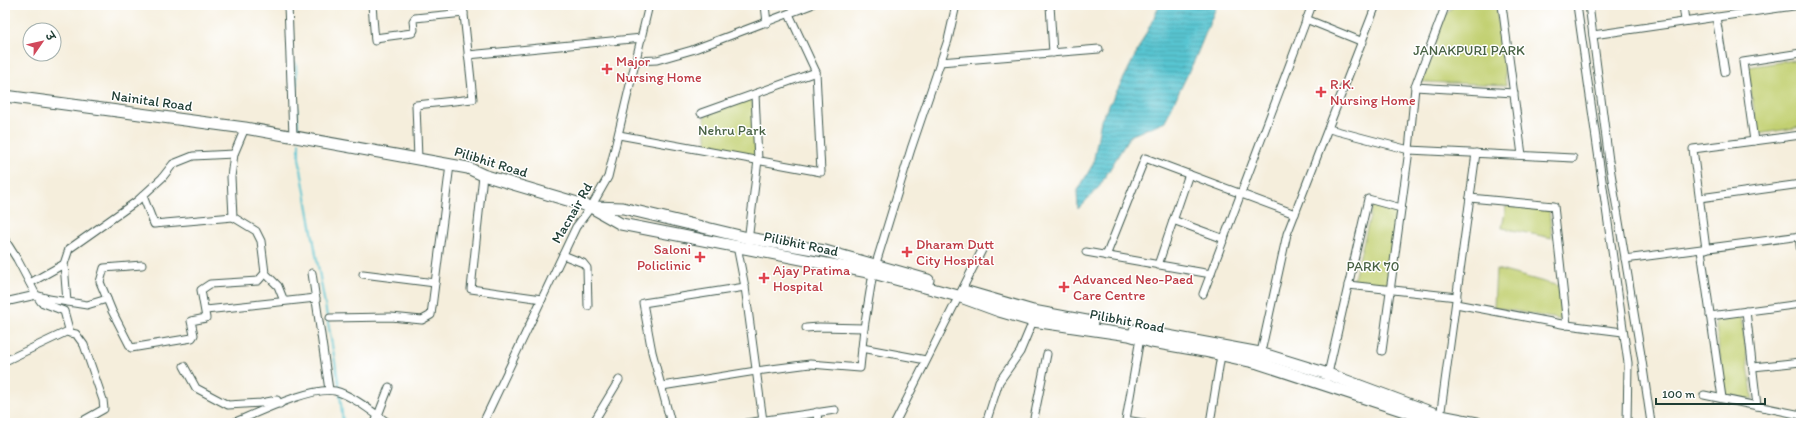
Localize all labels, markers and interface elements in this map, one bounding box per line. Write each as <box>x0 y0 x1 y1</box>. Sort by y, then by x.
north arrow <box>22 22 62 62</box>
text: उ <box>42 29 58 45</box>
park label: JANAKPURI PARK <box>1413 42 1525 59</box>
place label: Major Nursing Home <box>616 53 702 86</box>
marker: Major Nursing Home <box>601 63 613 75</box>
place label: R.K. Nursing Home <box>1330 76 1416 109</box>
marker: R.K. Nursing Home <box>1315 86 1327 98</box>
street label: Nainital Road <box>110 87 194 115</box>
park label: Nehru Park <box>698 122 767 139</box>
street label: Pilibhit Road <box>452 143 530 181</box>
street label: Macnair Rd <box>548 179 596 247</box>
street label: Pilibhit Road <box>762 228 840 260</box>
place label: Dharam Dutt City Hospital <box>916 236 994 269</box>
place label: Saloni Policlinic <box>637 241 691 274</box>
marker: Dharam Dutt City Hospital <box>901 246 913 258</box>
marker: Saloni Policlinic <box>694 251 706 263</box>
park label: PARK 70 <box>1347 258 1399 275</box>
place label: Ajay Pratima Hospital <box>773 262 851 295</box>
place label: Advanced Neo-Paed Care Centre <box>1073 271 1194 304</box>
marker: Ajay Pratima Hospital <box>758 272 770 284</box>
marker: Advanced Neo-Paed Care Centre <box>1058 281 1070 293</box>
street label: Pilibhit Road <box>1088 305 1166 337</box>
scale bar <box>1656 380 1765 406</box>
text: 100 m <box>1662 387 1695 401</box>

